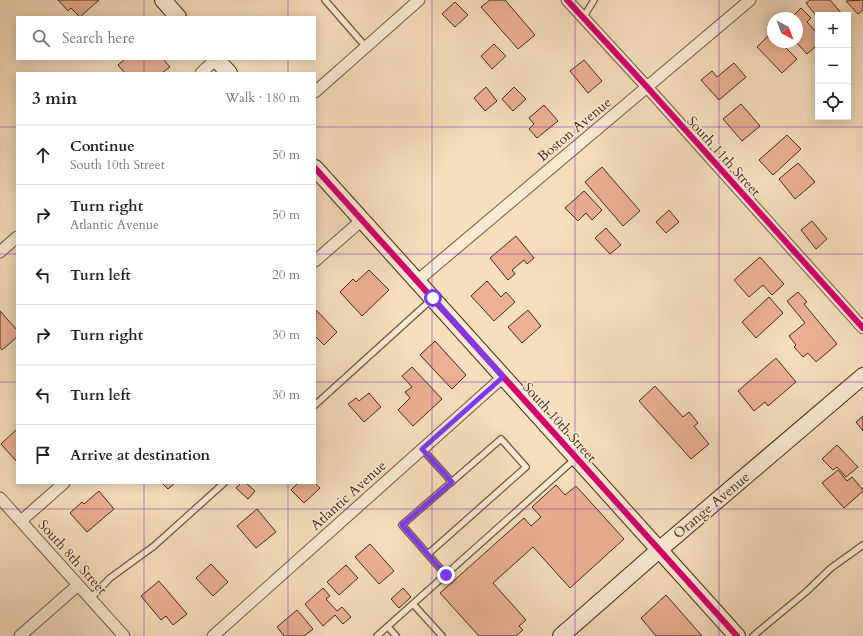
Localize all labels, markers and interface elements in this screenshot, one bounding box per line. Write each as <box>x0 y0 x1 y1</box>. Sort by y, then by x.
north arrow <box>767 12 803 48</box>
map controls <box>815 12 851 120</box>
button: + <box>815 12 851 48</box>
search box <box>16 16 316 60</box>
icon: search <box>30 27 52 49</box>
text: Search here <box>62 28 135 48</box>
button: − <box>815 48 851 84</box>
button: locate <box>815 84 851 120</box>
text: 3 min <box>32 87 77 110</box>
text: Walk · 180 m <box>225 89 300 107</box>
street label: Boston Avenue <box>533 93 615 166</box>
street label: South 11th Street <box>682 112 765 201</box>
text: Continue <box>70 136 135 156</box>
icon: ahead <box>32 144 54 166</box>
text: 50 m <box>272 146 300 164</box>
text: South 10th Street <box>70 156 165 174</box>
text: Turn right <box>70 196 143 216</box>
icon: right <box>32 204 54 226</box>
text: 50 m <box>272 206 300 224</box>
text: Atlantic Avenue <box>70 216 159 234</box>
icon: left <box>32 264 54 286</box>
text: Turn left <box>70 265 131 285</box>
text: 20 m <box>272 266 300 284</box>
route start <box>424 289 442 307</box>
icon: right <box>32 324 54 346</box>
text: Turn right <box>70 325 143 345</box>
text: 30 m <box>272 326 300 344</box>
street label: South 10th Street <box>518 378 601 467</box>
icon: left <box>32 384 54 406</box>
text: Turn left <box>70 385 131 405</box>
text: 30 m <box>272 386 300 404</box>
icon: arrive <box>32 444 54 466</box>
text: Arrive at destination <box>70 445 210 465</box>
street label: Atlantic Avenue <box>306 456 390 535</box>
street label: Orange Avenue <box>669 468 754 543</box>
street label: South 8th Street <box>34 516 112 599</box>
route end <box>437 566 455 584</box>

